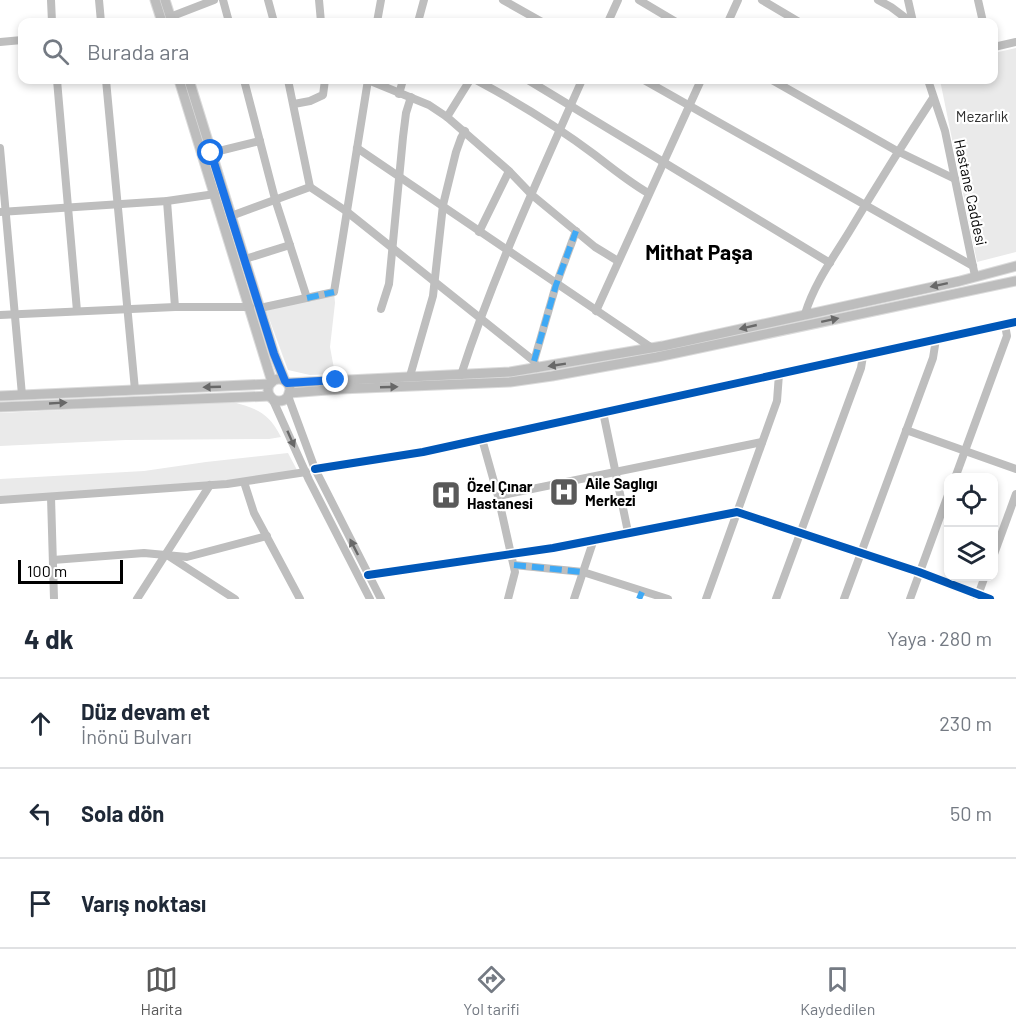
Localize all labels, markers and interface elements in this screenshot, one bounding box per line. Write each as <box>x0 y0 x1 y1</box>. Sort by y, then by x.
search box <box>18 18 998 84</box>
icon: search <box>39 35 72 68</box>
text: Burada ara <box>87 38 190 64</box>
park label: Mezarlık <box>956 107 1009 125</box>
street label: Hastane Caddesi <box>951 137 991 247</box>
route start <box>197 139 223 165</box>
district label: Mithat Paşa <box>645 239 753 264</box>
one-way arrow <box>929 281 948 290</box>
one-way arrow <box>821 314 839 324</box>
one-way arrow <box>739 322 758 332</box>
one-way arrow <box>548 361 567 370</box>
route end <box>322 366 348 392</box>
one-way arrow <box>380 382 399 391</box>
one-way arrow <box>202 383 221 392</box>
one-way arrow <box>49 399 68 408</box>
one-way arrow <box>286 431 296 449</box>
map controls <box>944 473 998 581</box>
button: locate <box>944 473 998 527</box>
place label: Aile Saglıgı Merkezi <box>585 474 658 509</box>
hospital icon: Aile Saglıgı Merkezi <box>548 476 580 508</box>
place label: Özel Çınar Hastanesi <box>467 477 533 512</box>
hospital icon: Özel Çınar Hastanesi <box>430 479 462 511</box>
button: layers <box>944 527 998 581</box>
one-way arrow <box>349 538 359 555</box>
scale bar <box>18 557 123 584</box>
text: 100 m <box>27 561 67 580</box>
text: 4 dk <box>24 623 74 654</box>
text: Yaya · 280 m <box>887 626 992 650</box>
text: Düz devam et <box>81 698 210 724</box>
icon: ahead <box>24 707 57 740</box>
text: 230 m <box>939 711 992 735</box>
text: İnönü Bulvarı <box>81 724 192 748</box>
icon: left <box>24 797 57 830</box>
text: Sola dön <box>81 800 164 826</box>
text: 50 m <box>950 801 992 825</box>
icon: arrive <box>24 887 57 920</box>
text: Varış noktası <box>81 890 206 916</box>
tab: Harita <box>140 963 182 1018</box>
tab: Yol tarifi <box>463 963 519 1018</box>
tab: Kaydedilen <box>800 963 875 1018</box>

